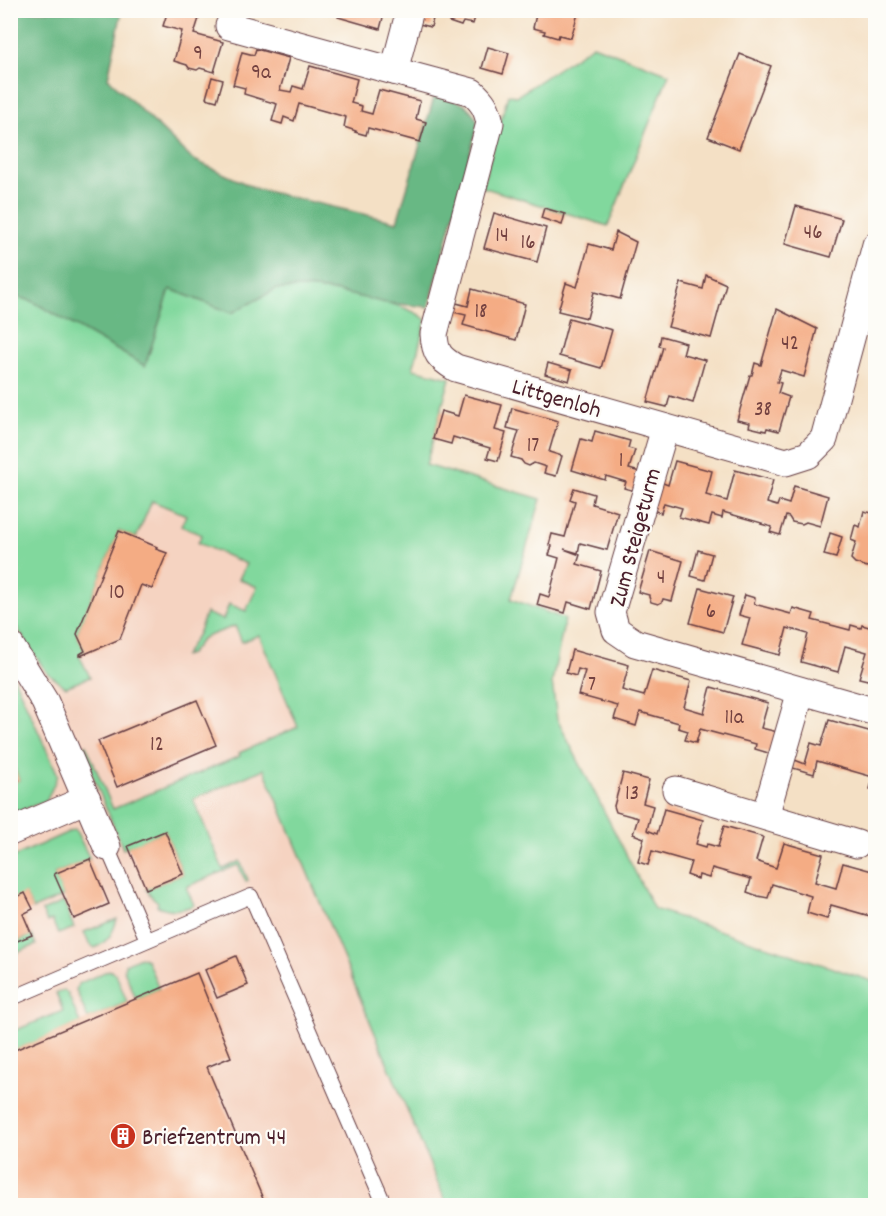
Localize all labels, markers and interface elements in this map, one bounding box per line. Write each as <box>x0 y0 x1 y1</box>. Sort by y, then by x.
house number: 9 <box>193 40 203 70</box>
house number: 9a <box>251 59 272 89</box>
house number: 46 <box>803 219 823 249</box>
house number: 14 <box>495 222 509 252</box>
house number: 16 <box>521 229 535 259</box>
house number: 18 <box>474 298 488 328</box>
house number: 42 <box>781 330 799 360</box>
street label: Littgenloh <box>508 371 605 429</box>
house number: 38 <box>754 396 772 426</box>
house number: 17 <box>527 432 539 462</box>
house number: 1 <box>619 447 623 477</box>
street label: Zum Steigeturm <box>602 464 672 611</box>
house number: 4 <box>657 564 665 594</box>
house number: 10 <box>109 579 125 609</box>
house number: 6 <box>706 598 716 628</box>
house number: 7 <box>588 671 596 701</box>
house number: 11a <box>724 704 745 734</box>
house number: 12 <box>150 731 164 761</box>
house number: 13 <box>625 780 639 810</box>
building icon: Briefzentrum 44 <box>108 1121 138 1151</box>
place label: Briefzentrum 44 <box>142 1122 286 1156</box>

